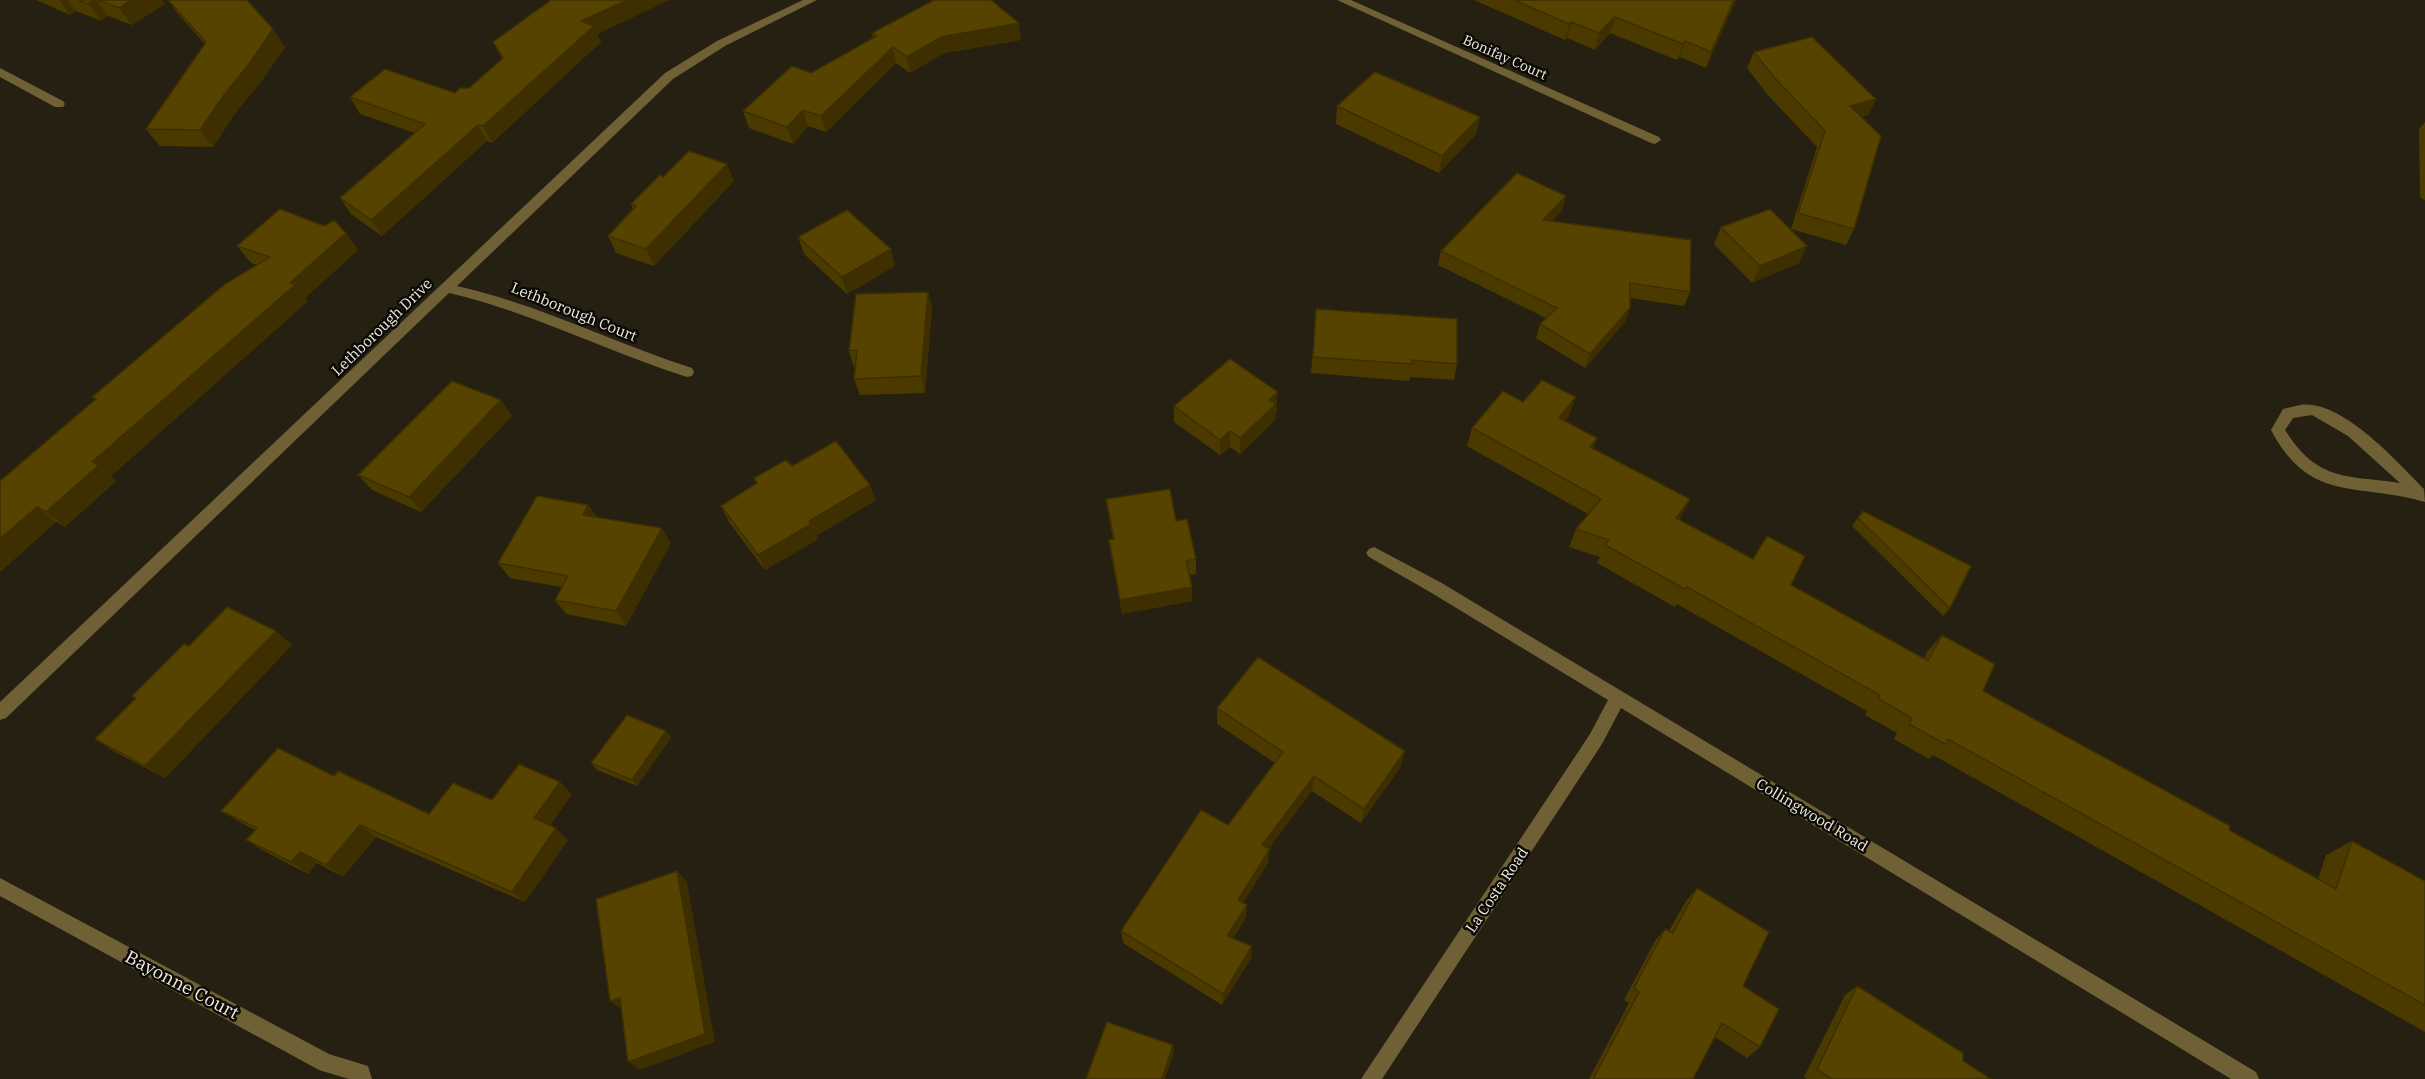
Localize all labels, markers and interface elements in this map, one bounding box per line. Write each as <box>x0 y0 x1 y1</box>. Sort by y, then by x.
street label: Bonifay Court <box>1460 30 1550 84</box>
street label: Lethborough Drive <box>327 274 436 379</box>
street label: Lethborough Court <box>509 278 640 345</box>
street label: Collingwood Road <box>1753 774 1871 855</box>
street label: La Costa Road <box>1461 844 1532 936</box>
street label: Bayonne Court <box>121 945 243 1024</box>

